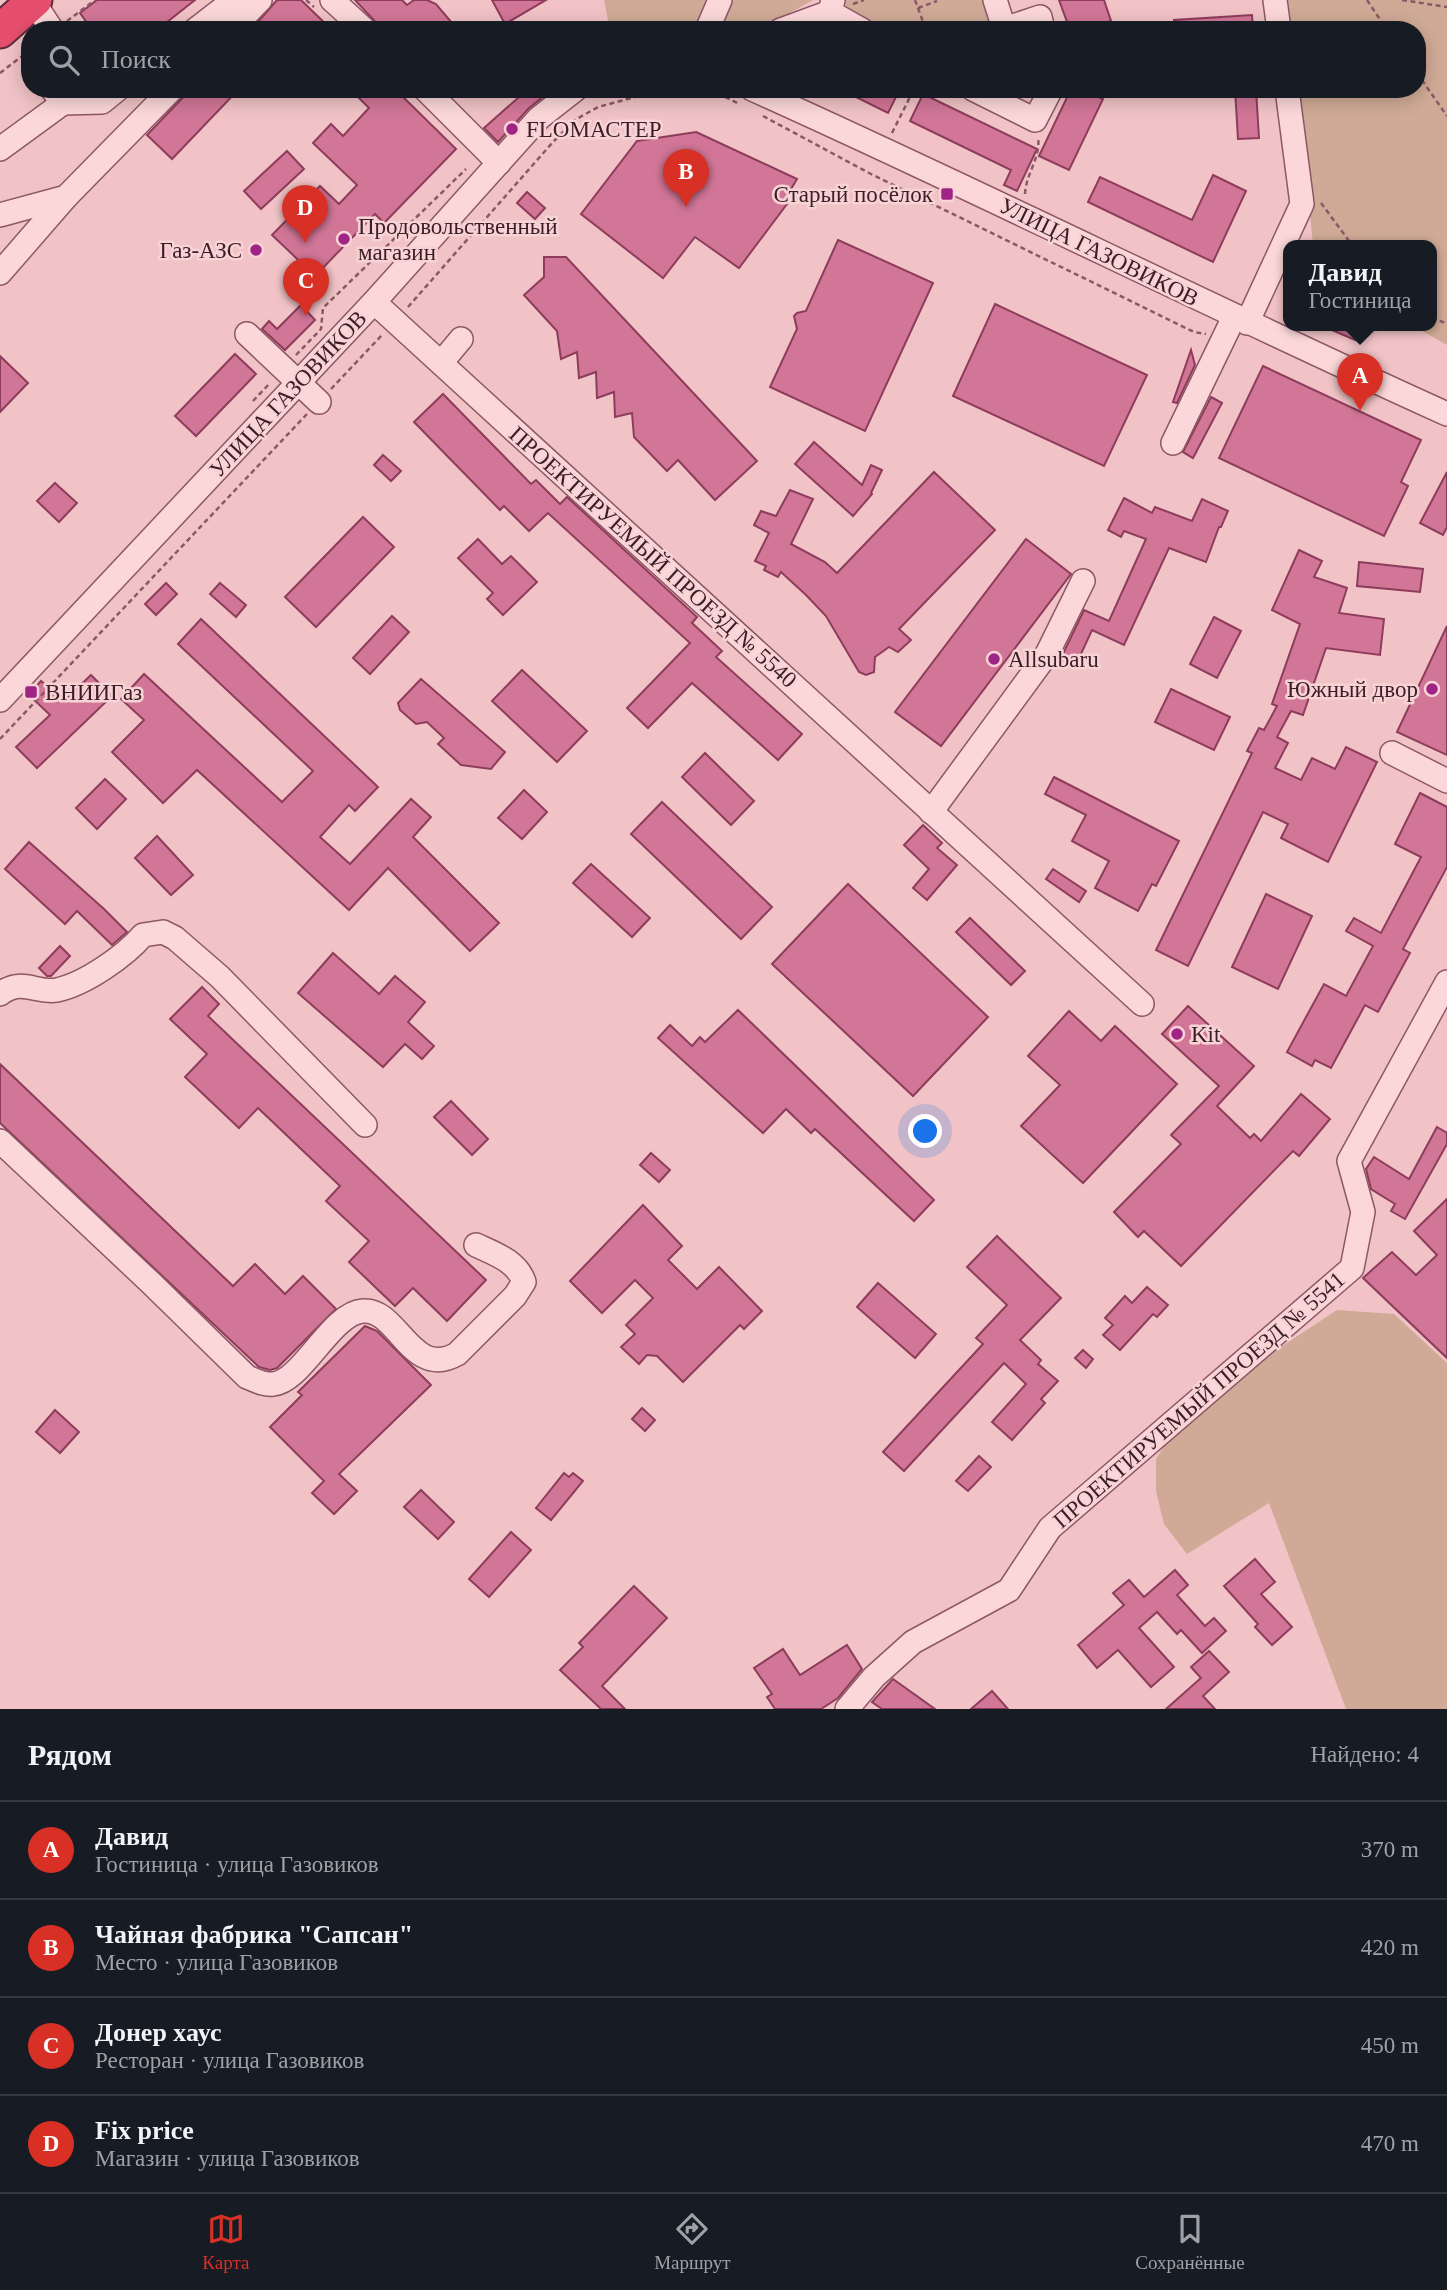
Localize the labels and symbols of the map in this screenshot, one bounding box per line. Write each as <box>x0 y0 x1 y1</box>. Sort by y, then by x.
place label: FLOМАСТЕР <box>526 117 662 142</box>
marker: FLOМАСТЕР <box>504 121 520 137</box>
pin: B <box>663 149 709 207</box>
place label: Старый посёлок <box>773 182 934 207</box>
pin: D <box>282 185 328 243</box>
marker: Старый посёлок <box>939 186 955 202</box>
street label: УЛИЦА ГАЗОВИКОВ <box>995 193 1203 311</box>
place label: Продовольственный магазин <box>358 214 558 265</box>
marker: Продовольственный магазин <box>336 231 352 247</box>
place label: Газ-АЗС <box>159 238 242 263</box>
marker: Газ-АЗС <box>248 242 264 258</box>
pin: C <box>283 258 329 316</box>
street label: УЛИЦА ГАЗОВИКОВ <box>204 306 372 482</box>
pin: A <box>1337 353 1383 411</box>
street label: ПРОЕКТИРУЕМЫЙ ПРОЕЗД № 5540 <box>504 421 802 693</box>
place label: Allsubaru <box>1008 647 1099 672</box>
marker: Allsubaru <box>986 651 1002 667</box>
place label: Южный двор <box>1287 677 1418 702</box>
place label: ВНИИГаз <box>45 680 142 705</box>
marker: Южный двор <box>1424 681 1440 697</box>
marker: ВНИИГаз <box>23 684 39 700</box>
place label: Kit <box>1191 1022 1221 1047</box>
marker: Kit <box>1169 1026 1185 1042</box>
your location <box>908 1114 942 1148</box>
street label: ПРОЕКТИРУЕМЫЙ ПРОЕЗД № 5541 <box>1048 1267 1350 1533</box>

